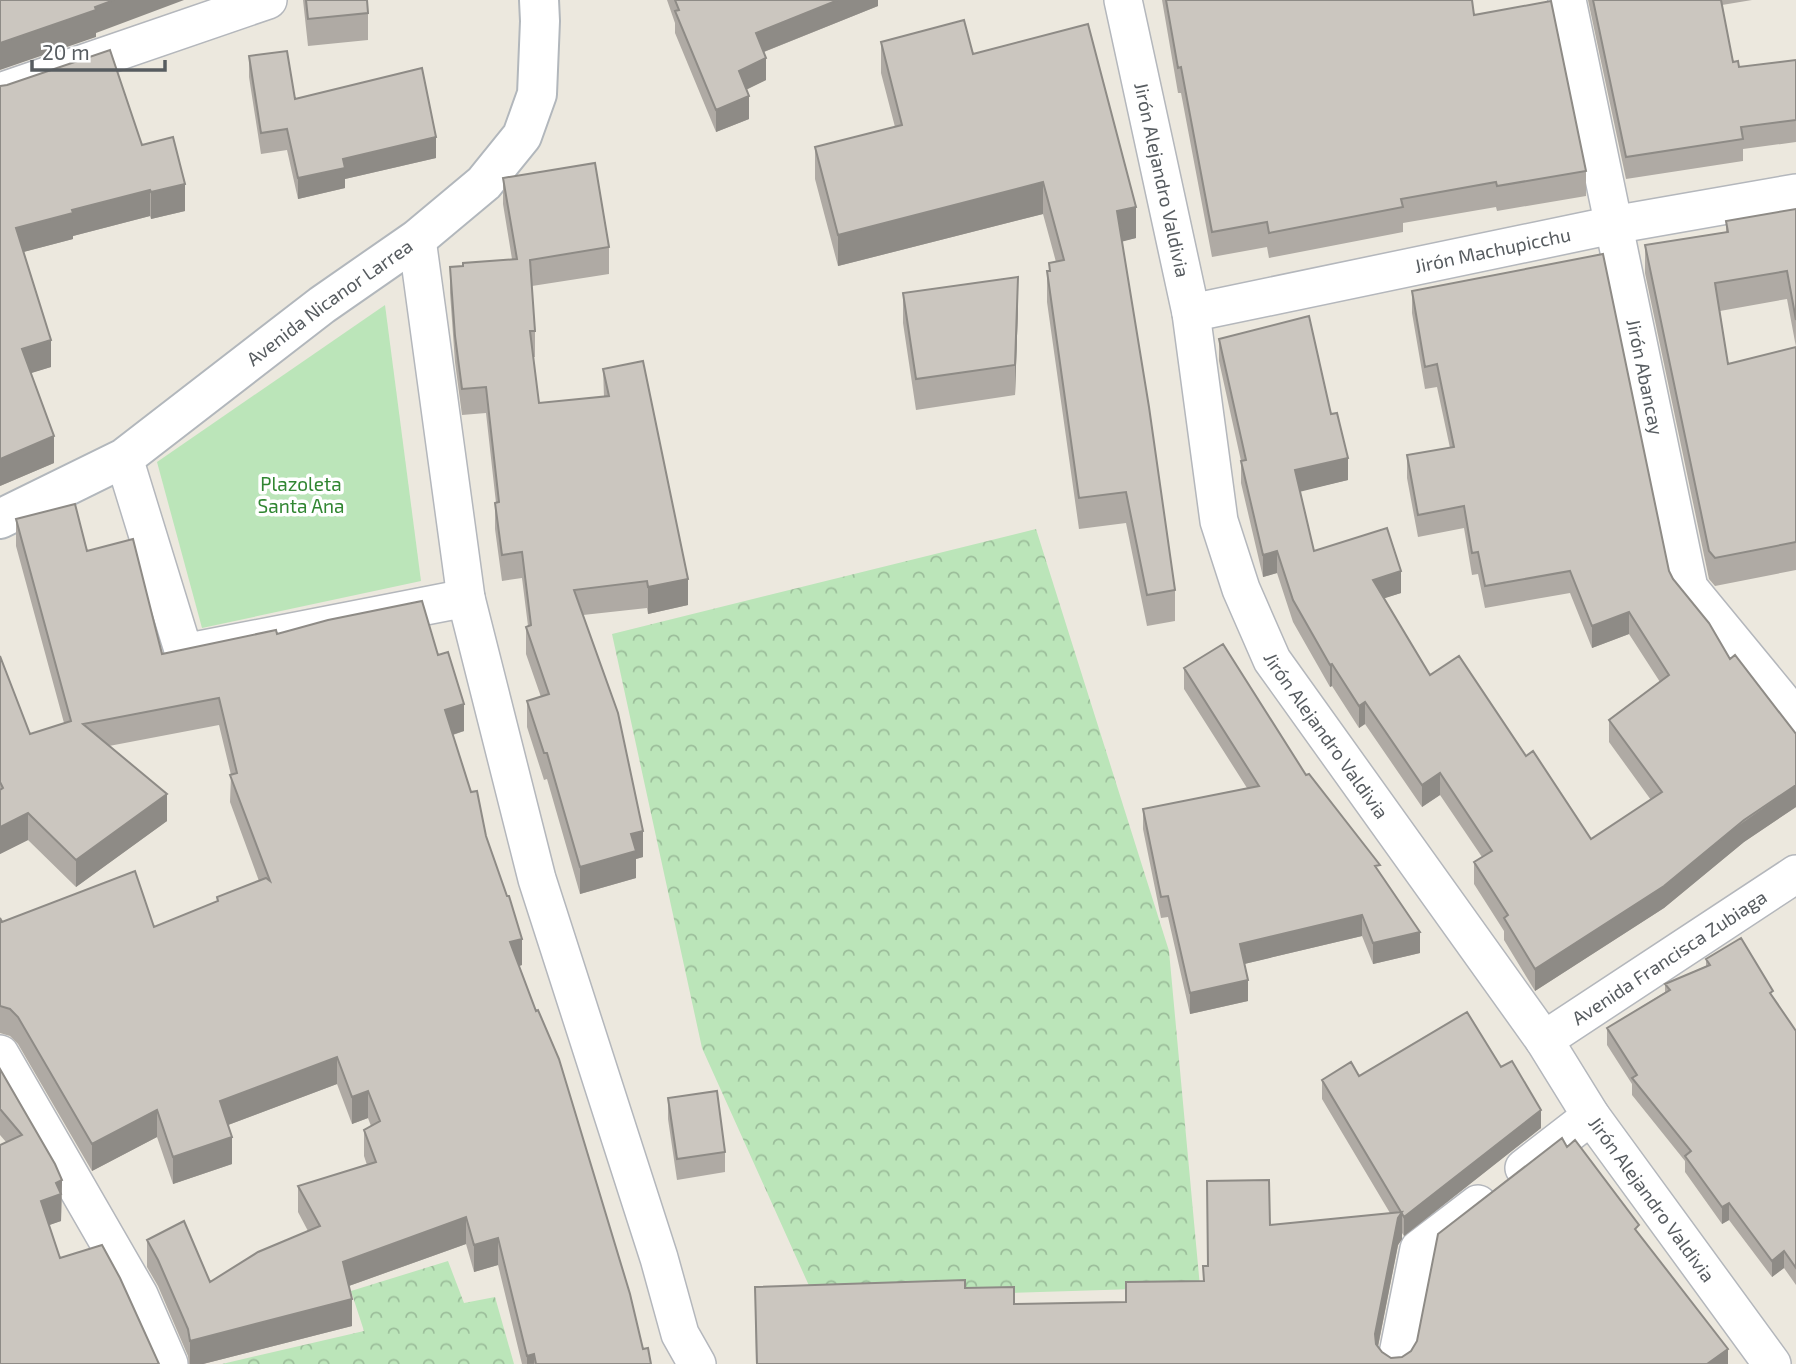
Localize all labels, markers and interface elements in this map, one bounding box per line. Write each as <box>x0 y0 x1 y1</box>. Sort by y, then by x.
scale bar <box>32 28 164 72</box>
text: 20 m <box>42 39 90 64</box>
street label: Jirón Alejandro Valdivia <box>1130 80 1195 279</box>
street label: Jirón Machupicchu <box>1412 222 1573 277</box>
street label: Avenida Nicanor Larrea <box>242 234 417 370</box>
street label: Jirón Abancay <box>1622 317 1669 437</box>
park label: Plazoleta Santa Ana <box>258 472 344 517</box>
street label: Jirón Alejandro Valdivia <box>1259 649 1394 823</box>
street label: Avenida Francisca Zubiaga <box>1567 885 1771 1029</box>
street label: Jirón Alejandro Valdivia <box>1584 1112 1720 1286</box>

